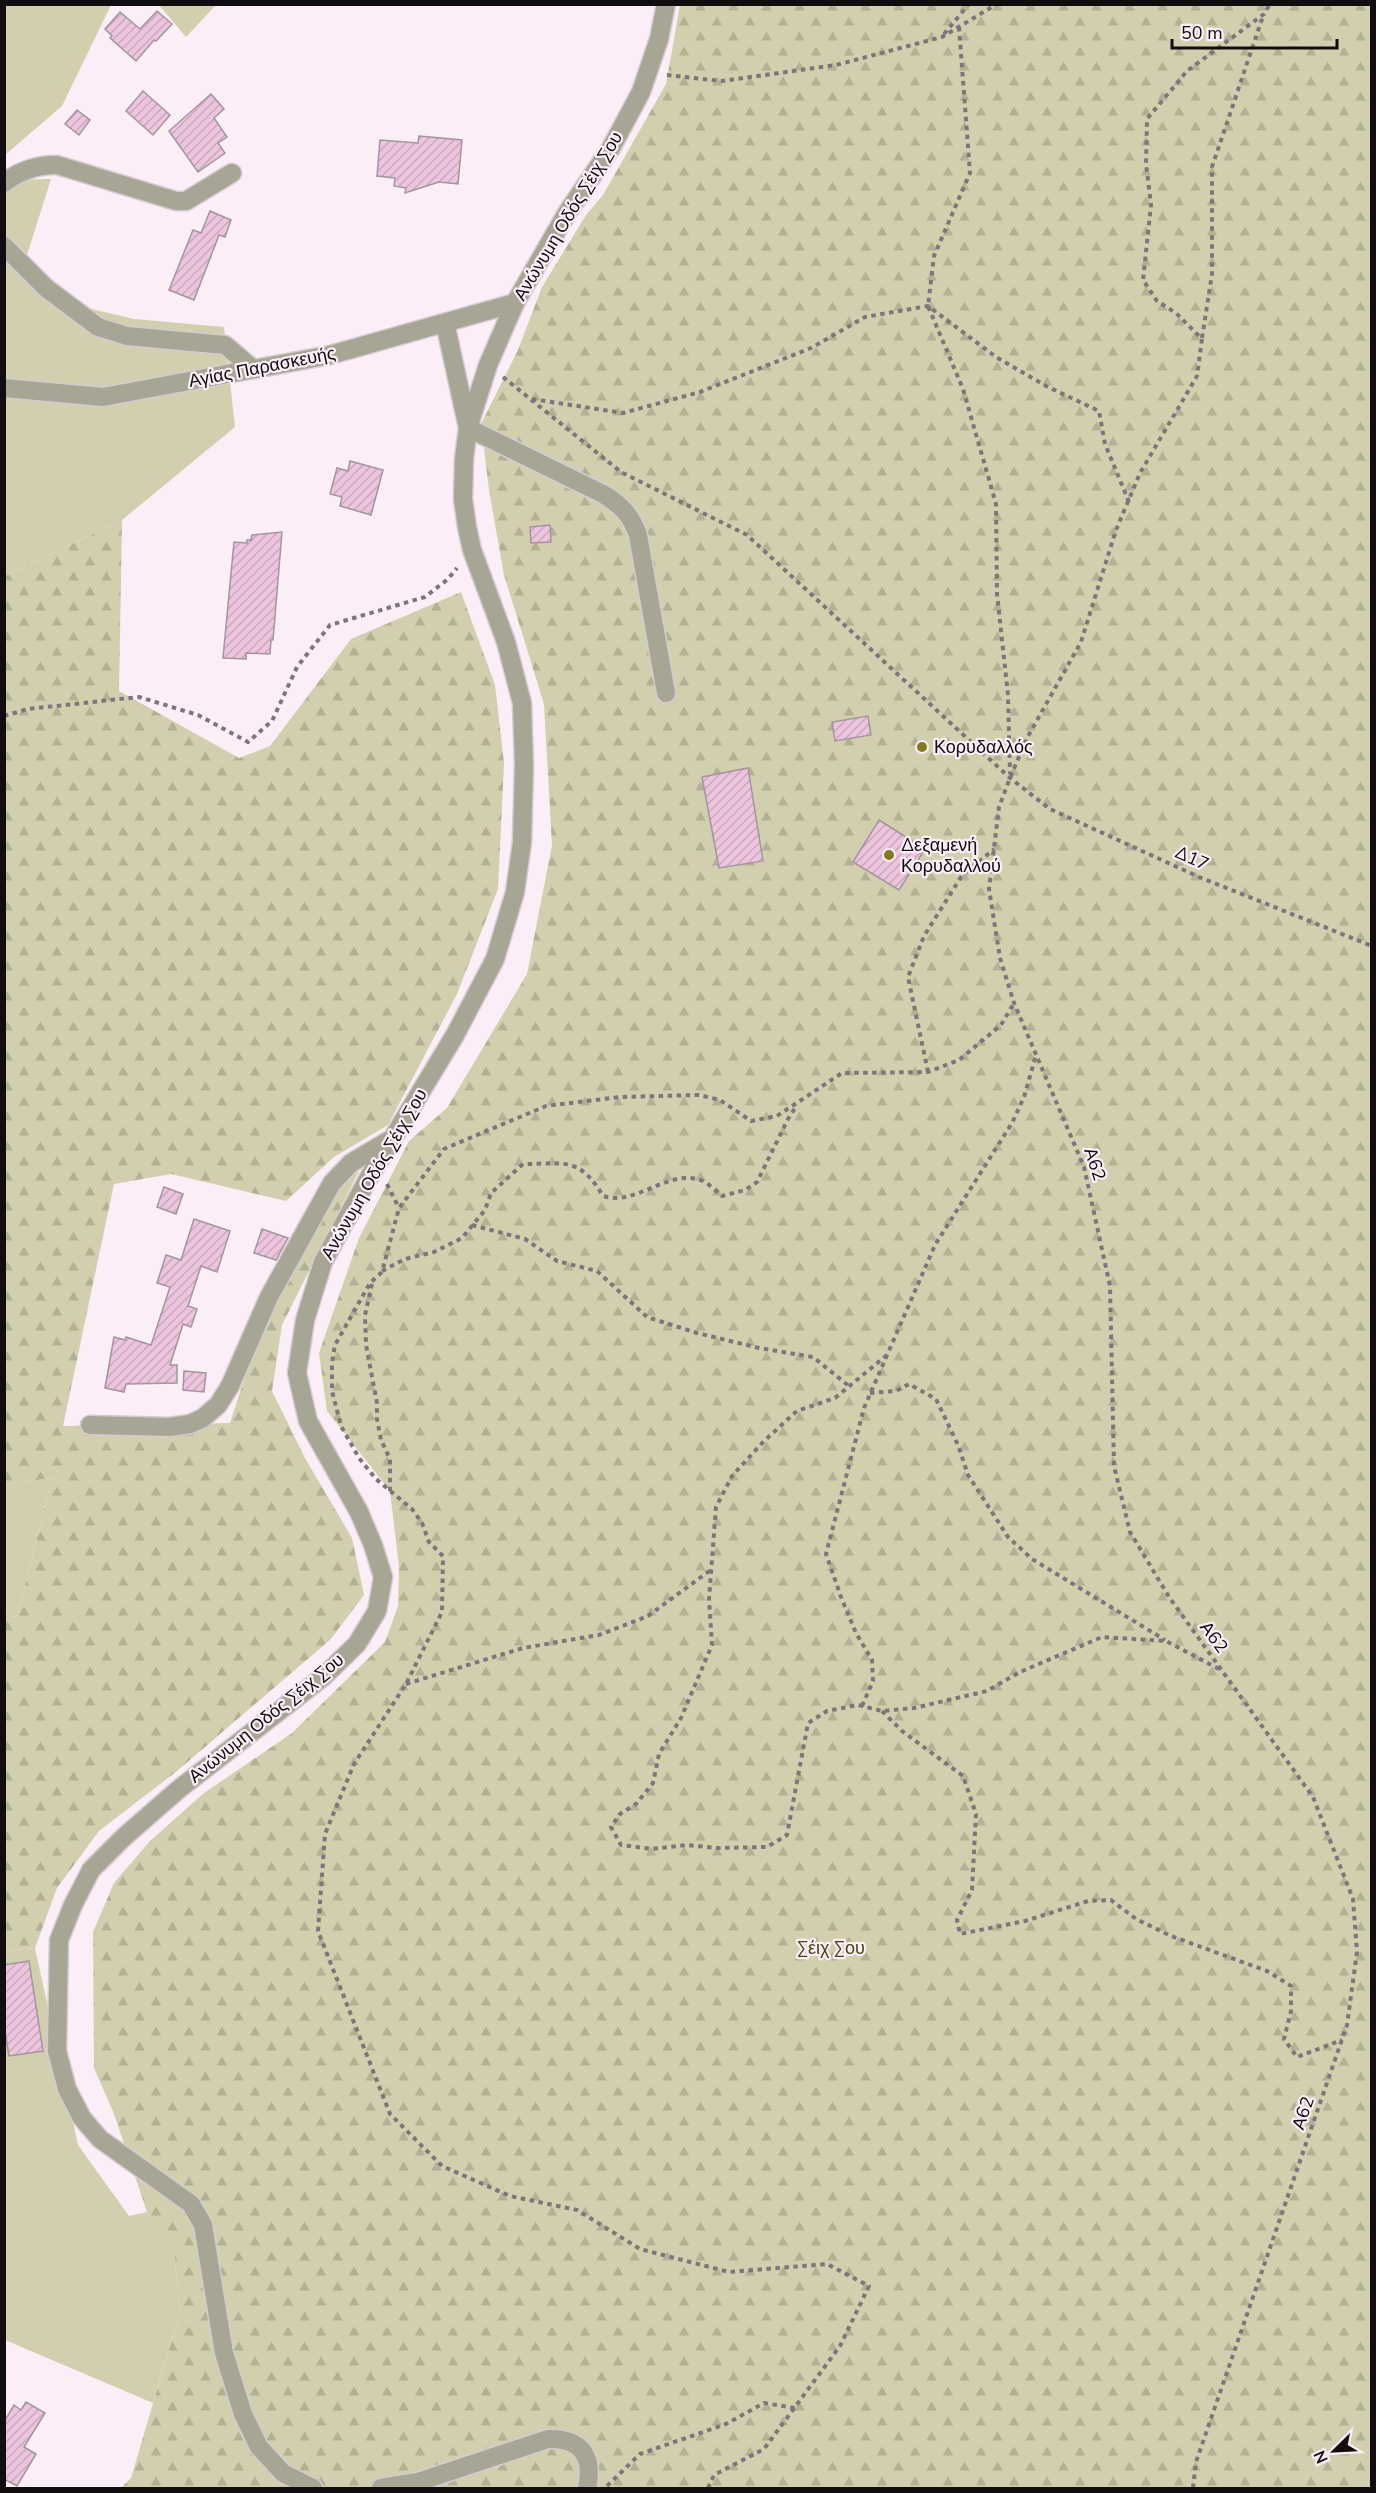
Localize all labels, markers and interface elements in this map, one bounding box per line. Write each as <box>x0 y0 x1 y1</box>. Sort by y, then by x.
scale bar <box>1172 12 1337 50</box>
text: 50 m <box>1181 21 1223 45</box>
street label: Ανώνυμη Οδός Σέιχ Σου <box>508 127 628 305</box>
street label: Αγίας Παρασκευής <box>187 341 338 393</box>
place label: Κορυδαλλός <box>934 735 1033 759</box>
marker: Κορυδαλλός <box>915 740 929 754</box>
place label: Δεξαμενή Κορυδαλλού <box>901 833 1001 878</box>
street label: Δ17 <box>1171 840 1213 876</box>
marker: Δεξαμενή Κορυδαλλού <box>882 848 896 862</box>
street label: Ανώνυμη Οδός Σέιχ Σου <box>315 1084 433 1264</box>
street label: Α62 <box>1078 1144 1112 1184</box>
street label: Α62 <box>1194 1616 1234 1658</box>
street label: Ανώνυμη Οδός Σέιχ Σου <box>183 1648 349 1788</box>
park label: Σέιχ Σου <box>797 1936 865 1960</box>
street label: Α62 <box>1286 2093 1320 2133</box>
north arrow <box>1304 2421 1364 2481</box>
text: N <box>1309 2447 1334 2467</box>

